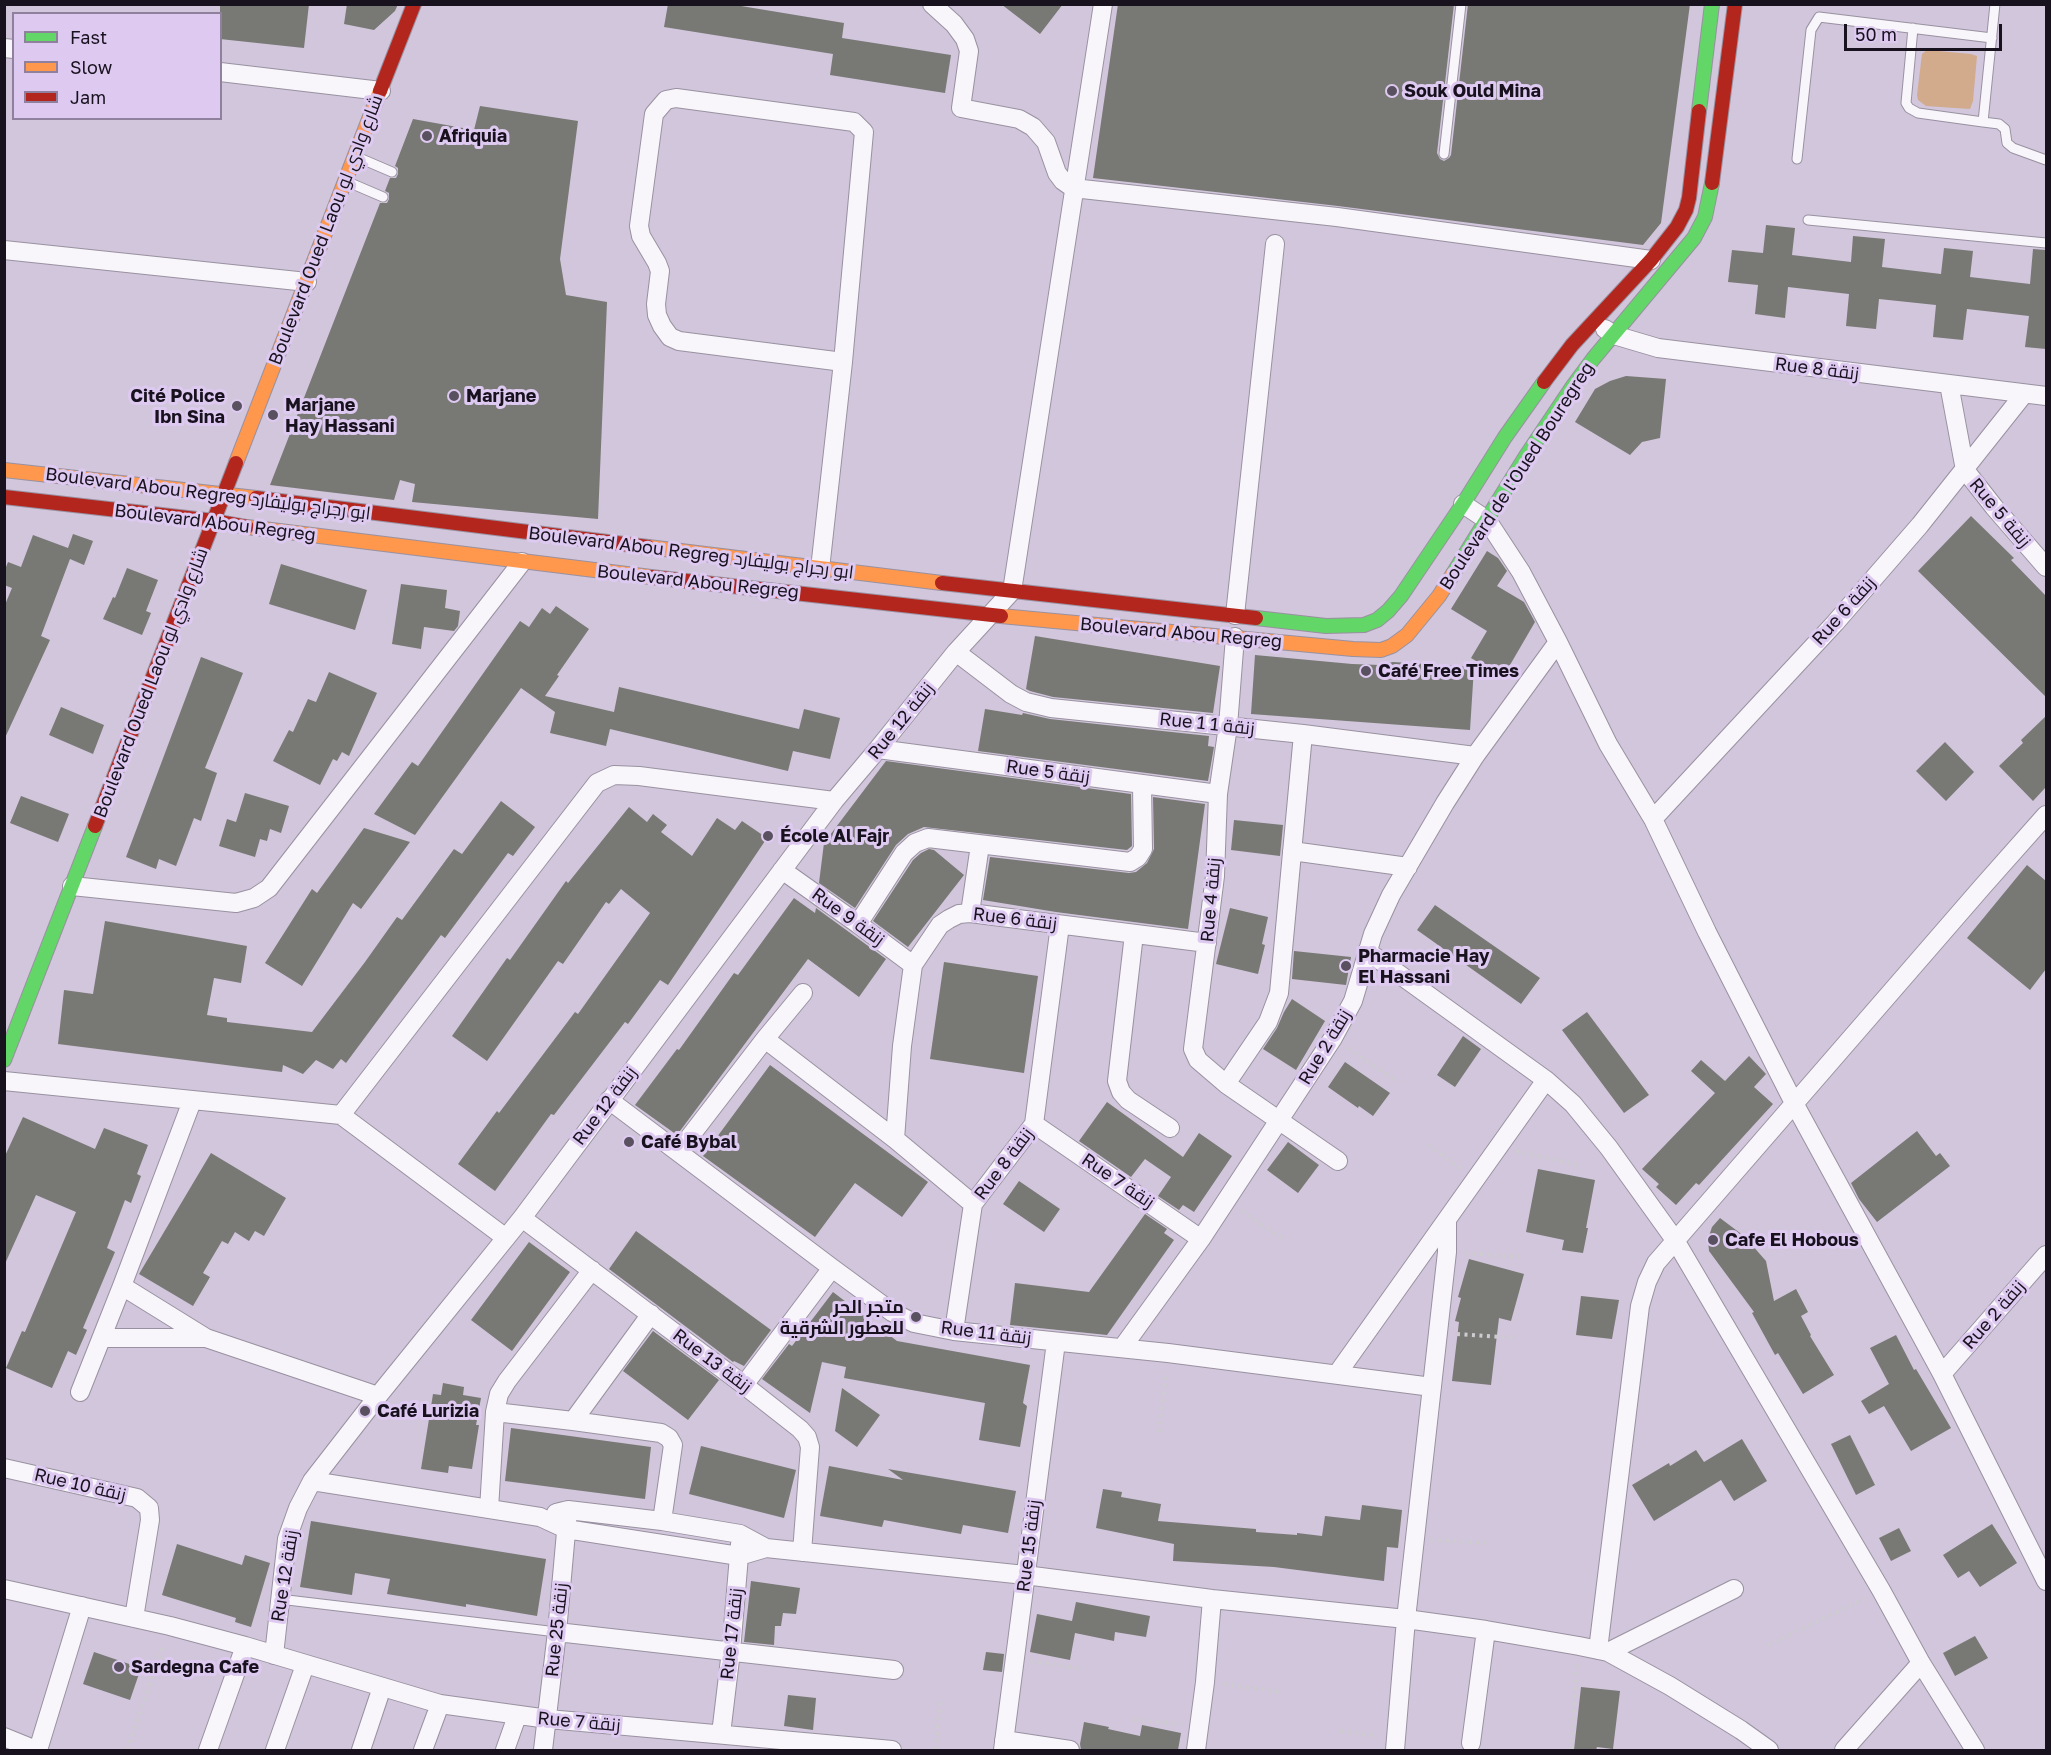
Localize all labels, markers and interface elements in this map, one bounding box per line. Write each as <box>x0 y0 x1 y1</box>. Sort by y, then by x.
legend <box>12 12 222 120</box>
scale bar <box>1847 12 2004 50</box>
text: 50 m <box>1855 23 1897 45</box>
text: Fast <box>70 26 107 48</box>
text: Slow <box>70 56 112 78</box>
place label: Souk Ould Mina <box>1404 80 1541 102</box>
marker: Souk Ould Mina <box>1385 84 1399 98</box>
text: Jam <box>70 86 106 108</box>
street label: Boulevard Oued Laou شارع وادي لو <box>264 92 388 368</box>
place label: Afriquia <box>439 125 507 147</box>
marker: Afriquia <box>420 129 434 143</box>
street label: Rue 8 زنقة <box>1774 353 1860 385</box>
street label: Boulevard de l'Oued Bouregreg <box>1435 358 1599 594</box>
place label: Cité Police Ibn Sina <box>130 385 225 428</box>
place label: Marjane <box>466 385 536 407</box>
marker: Marjane <box>447 389 461 403</box>
place label: Marjane Hay Hassani <box>285 394 395 436</box>
marker: Cité Police Ibn Sina <box>230 399 244 413</box>
marker: Marjane Hay Hassani <box>266 408 280 422</box>
street label: Boulevard Abou Regreg ابو رجراج بوليفارد <box>44 463 372 525</box>
street label: Rue 5 زنقة <box>1965 474 2035 552</box>
street label: Boulevard Abou Regreg <box>113 500 317 546</box>
street label: Boulevard Abou Regreg ابو رجراج بوليفارد <box>527 522 855 584</box>
street label: Boulevard Oued Laou شارع وادي لو <box>89 545 213 821</box>
street label: Boulevard Abou Regreg <box>596 561 800 603</box>
street label: Rue 6 زنقة <box>1808 572 1880 650</box>
street label: Boulevard Abou Regreg <box>1079 613 1283 653</box>
place label: Café Free Times <box>1378 660 1519 682</box>
marker: Café Free Times <box>1359 664 1373 678</box>
street label: Rue 12 زنقة <box>863 678 939 764</box>
street label: Rue 1 زنقة 1 <box>1158 708 1256 740</box>
street label: Rue 5 زنقة <box>1005 755 1091 789</box>
place label: École Al Fajr <box>780 825 889 847</box>
marker: École Al Fajr <box>761 829 775 843</box>
street label: Rue 4 زنقة <box>1197 857 1225 943</box>
street label: Rue 9 زنقة <box>807 883 889 951</box>
street label: Rue 6 زنقة <box>972 903 1058 935</box>
place label: Pharmacie Hay El Hassani <box>1358 945 1490 988</box>
marker: Pharmacie Hay El Hassani <box>1339 959 1353 973</box>
street label: Rue 2 زنقة <box>1294 1005 1356 1089</box>
street label: Rue 12 زنقة <box>568 1062 642 1150</box>
street label: Rue 8 زنقة <box>970 1124 1038 1204</box>
place label: Café Bybal <box>641 1131 737 1153</box>
marker: Café Bybal <box>622 1135 636 1149</box>
street label: Rue 7 زنقة <box>1077 1149 1159 1213</box>
place label: Cafe El Hobous <box>1725 1229 1859 1251</box>
marker: Cafe El Hobous <box>1706 1233 1720 1247</box>
street label: Rue 2 زنقة <box>1958 1276 2030 1354</box>
place label: متجر الحر للعطور الشرقية <box>780 1296 904 1338</box>
marker: متجر الحر للعطور الشرقية <box>909 1310 923 1324</box>
street label: Rue 11 زنقة <box>939 1317 1033 1349</box>
street label: Rue 13 زنقة <box>668 1324 756 1398</box>
place label: Café Lurizia <box>377 1400 479 1422</box>
marker: Café Lurizia <box>358 1404 372 1418</box>
street label: Rue 10 زنقة <box>32 1464 128 1506</box>
street label: Rue 15 زنقة <box>1013 1499 1045 1593</box>
street label: Rue 12 زنقة <box>267 1528 303 1624</box>
street label: Rue 25 زنقة <box>541 1582 573 1678</box>
street label: Rue 17 زنقة <box>716 1587 748 1681</box>
place label: Sardegna Cafe <box>131 1656 259 1678</box>
marker: Sardegna Cafe <box>112 1660 126 1674</box>
street label: Rue 7 زنقة <box>537 1708 621 1736</box>

